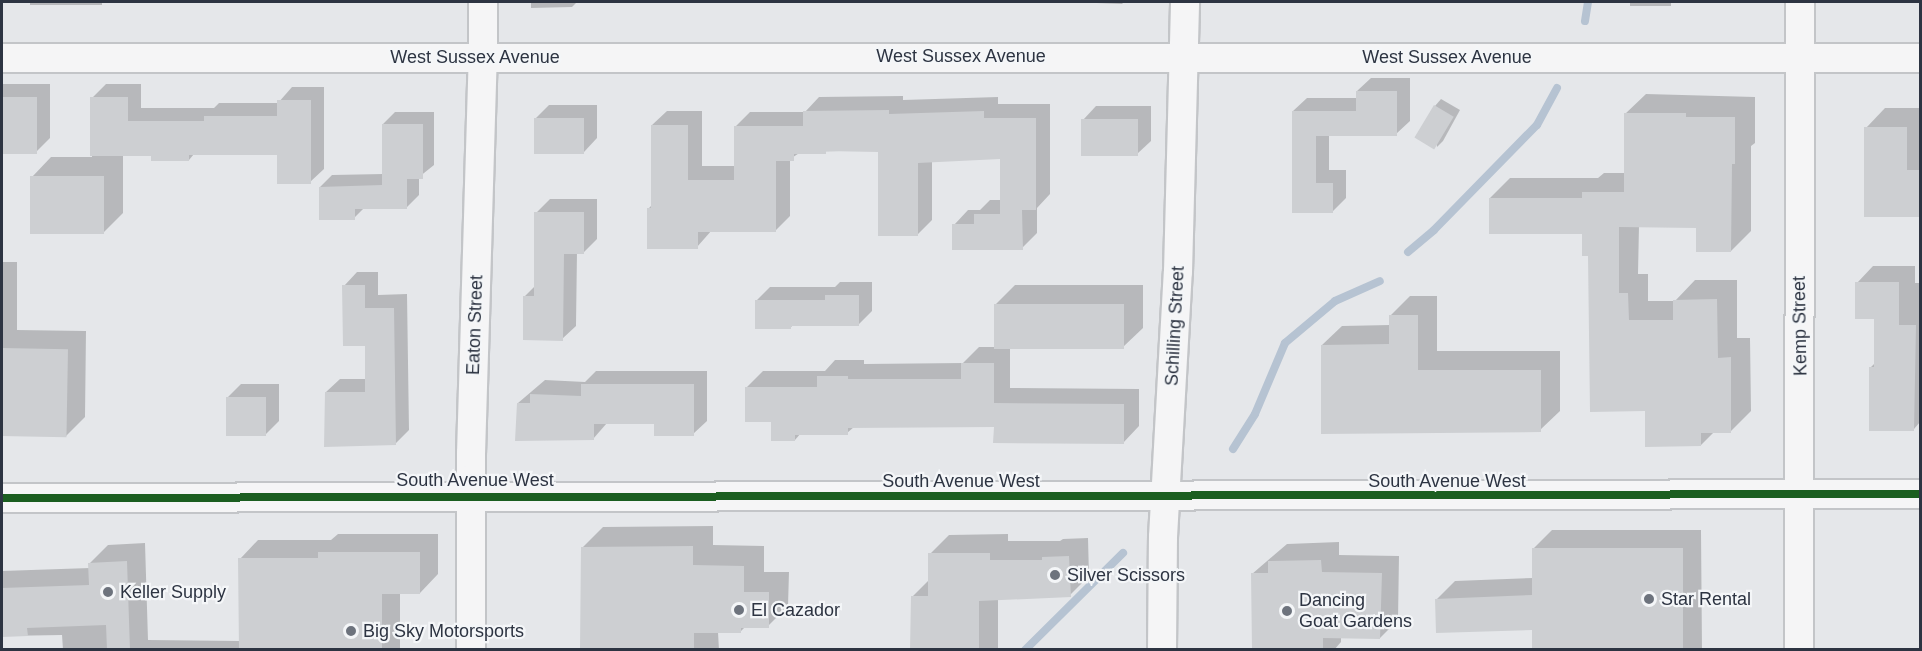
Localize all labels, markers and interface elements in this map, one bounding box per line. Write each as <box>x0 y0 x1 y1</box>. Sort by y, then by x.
street label: West Sussex Avenue <box>876 45 1046 67</box>
street label: West Sussex Avenue <box>390 46 560 68</box>
street label: West Sussex Avenue <box>1362 46 1532 68</box>
street label: Schilling Street <box>1161 265 1189 387</box>
street label: Eaton Street <box>462 275 488 375</box>
street label: Kemp Street <box>1788 276 1812 376</box>
street label: South Avenue West <box>396 469 554 491</box>
street label: South Avenue West <box>882 470 1040 492</box>
street label: South Avenue West <box>1368 470 1526 492</box>
place label: Silver Scissors <box>1067 564 1185 586</box>
marker: Silver Scissors <box>1048 568 1062 582</box>
place label: Keller Supply <box>120 581 226 603</box>
marker: Keller Supply <box>101 585 115 599</box>
place label: Star Rental <box>1661 588 1751 610</box>
place label: Dancing Goat Gardens <box>1299 590 1412 632</box>
marker: Star Rental <box>1642 592 1656 606</box>
place label: El Cazador <box>751 599 840 621</box>
marker: El Cazador <box>732 603 746 617</box>
marker: Dancing Goat Gardens <box>1280 604 1294 618</box>
place label: Big Sky Motorsports <box>363 620 524 642</box>
marker: Big Sky Motorsports <box>344 624 358 638</box>

